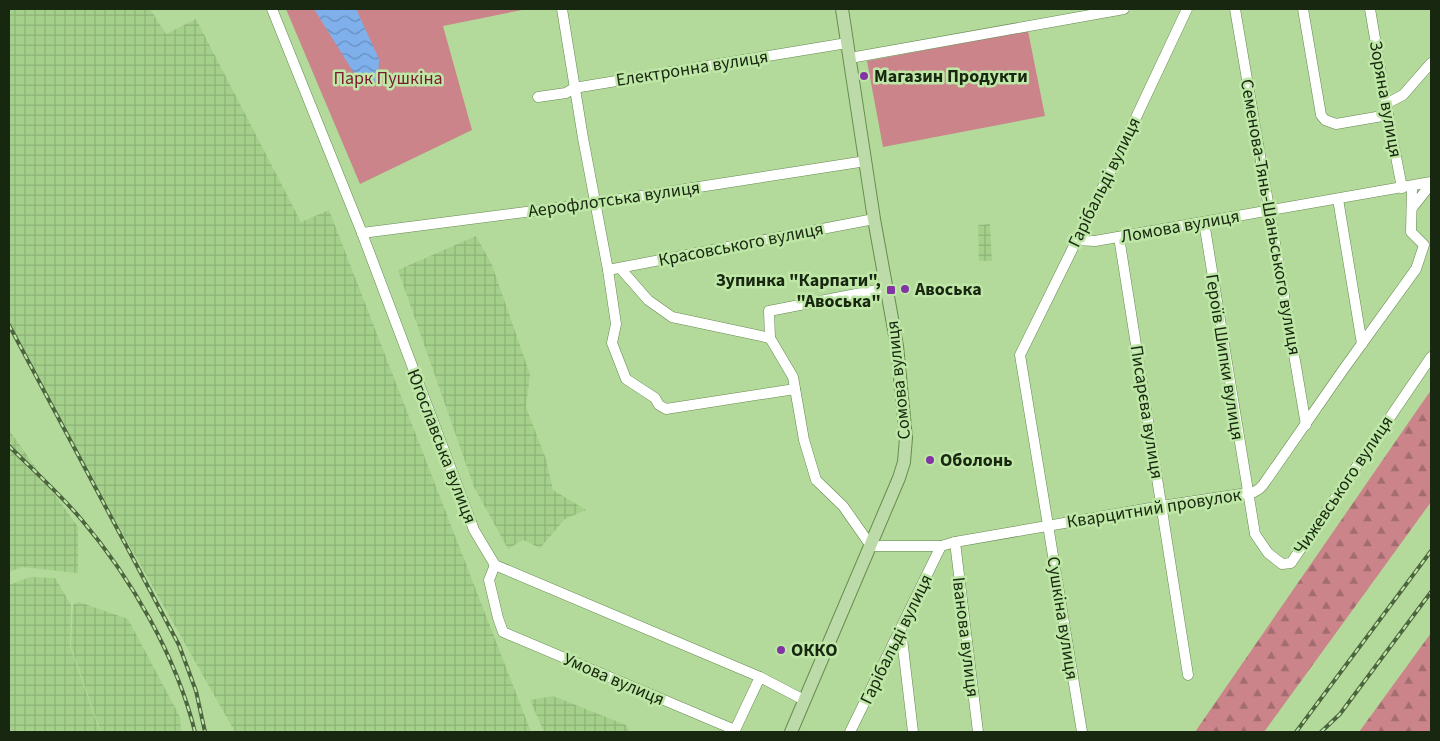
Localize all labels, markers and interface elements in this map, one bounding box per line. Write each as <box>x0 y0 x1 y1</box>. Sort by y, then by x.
street label: Зоряна вулиця <box>1363 39 1408 159</box>
street label: Електронна вулиця <box>614 44 770 93</box>
place label: Магазин Продукти <box>874 64 1028 89</box>
park label: Парк Пушкіна <box>333 66 443 91</box>
marker: Магазин Продукти <box>858 70 870 82</box>
street label: Семенова-Тянь-Шаньського вулиця <box>1234 77 1307 357</box>
street label: Гарібальді вулиця <box>1062 113 1147 251</box>
street label: Аерофлотська вулиця <box>526 175 702 224</box>
street label: Ломова вулиця <box>1119 204 1242 249</box>
street label: Красовського вулиця <box>656 216 826 273</box>
place label: Зупинка "Карпати", "Авоська" <box>716 268 881 314</box>
street label: Героїв Шипки вулиця <box>1199 272 1250 442</box>
place label: Авоська <box>914 277 982 302</box>
marker: Авоська <box>899 283 911 295</box>
marker: Зупинка "Карпати", "Авоська" <box>885 284 897 296</box>
street label: Сомова вулиця <box>880 319 917 441</box>
street label: Писарєва вулиця <box>1124 343 1169 481</box>
street label: Югославська вулиця <box>401 365 483 527</box>
street label: Чижевського вулиця <box>1288 411 1399 560</box>
place label: Оболонь <box>940 448 1012 473</box>
marker: Оболонь <box>924 454 936 466</box>
street label: Кварцитний провулок <box>1065 482 1243 535</box>
street label: Сушкіна вулиця <box>1040 555 1085 681</box>
street label: Гарібальді вулиця <box>854 570 939 708</box>
street label: Іванова вулиця <box>946 575 985 699</box>
place label: ОККО <box>791 638 838 663</box>
marker: ОККО <box>775 644 787 656</box>
street label: Умова вулиця <box>559 647 668 712</box>

